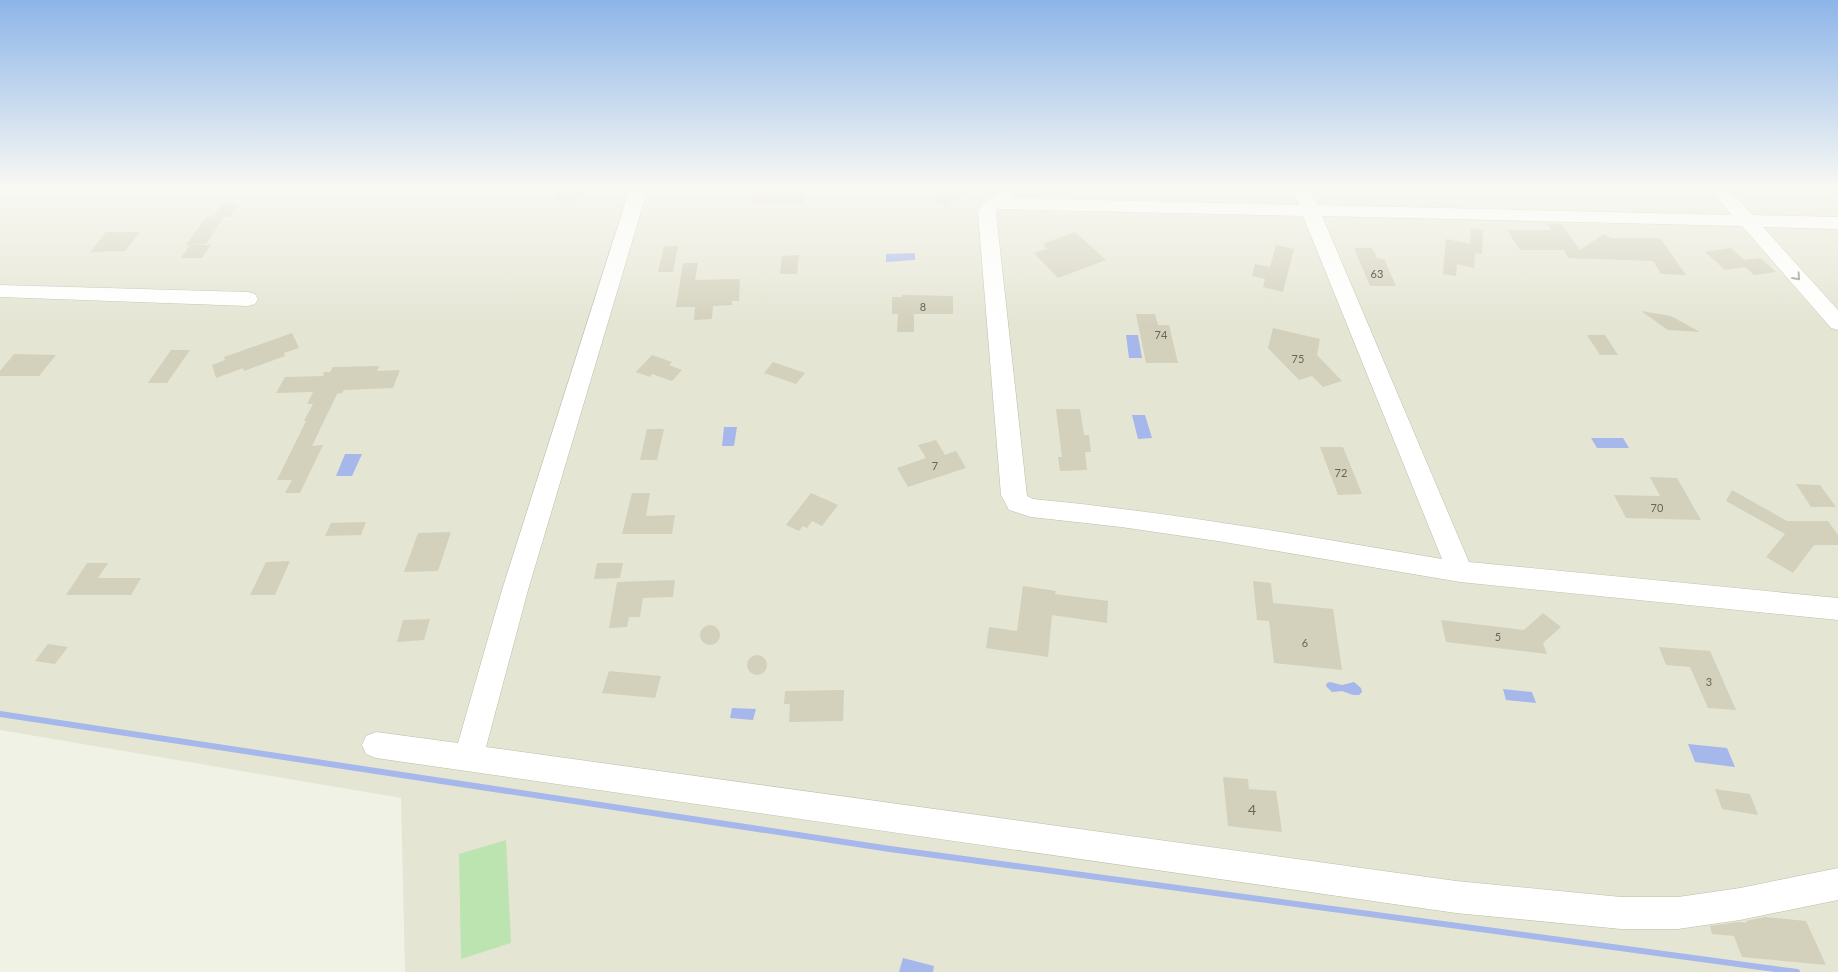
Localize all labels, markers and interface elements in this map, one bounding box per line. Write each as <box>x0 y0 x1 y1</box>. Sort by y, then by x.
house number: 63 <box>1371 267 1383 280</box>
one-way arrow <box>1791 271 1800 280</box>
house number: 8 <box>920 300 926 313</box>
house number: 74 <box>1155 328 1168 341</box>
house number: 75 <box>1292 352 1304 365</box>
house number: 7 <box>932 459 938 472</box>
house number: 72 <box>1335 466 1347 479</box>
house number: 70 <box>1651 501 1664 514</box>
house number: 5 <box>1495 630 1501 643</box>
house number: 6 <box>1302 636 1308 649</box>
house number: 3 <box>1706 675 1712 688</box>
house number: 4 <box>1248 801 1256 818</box>

